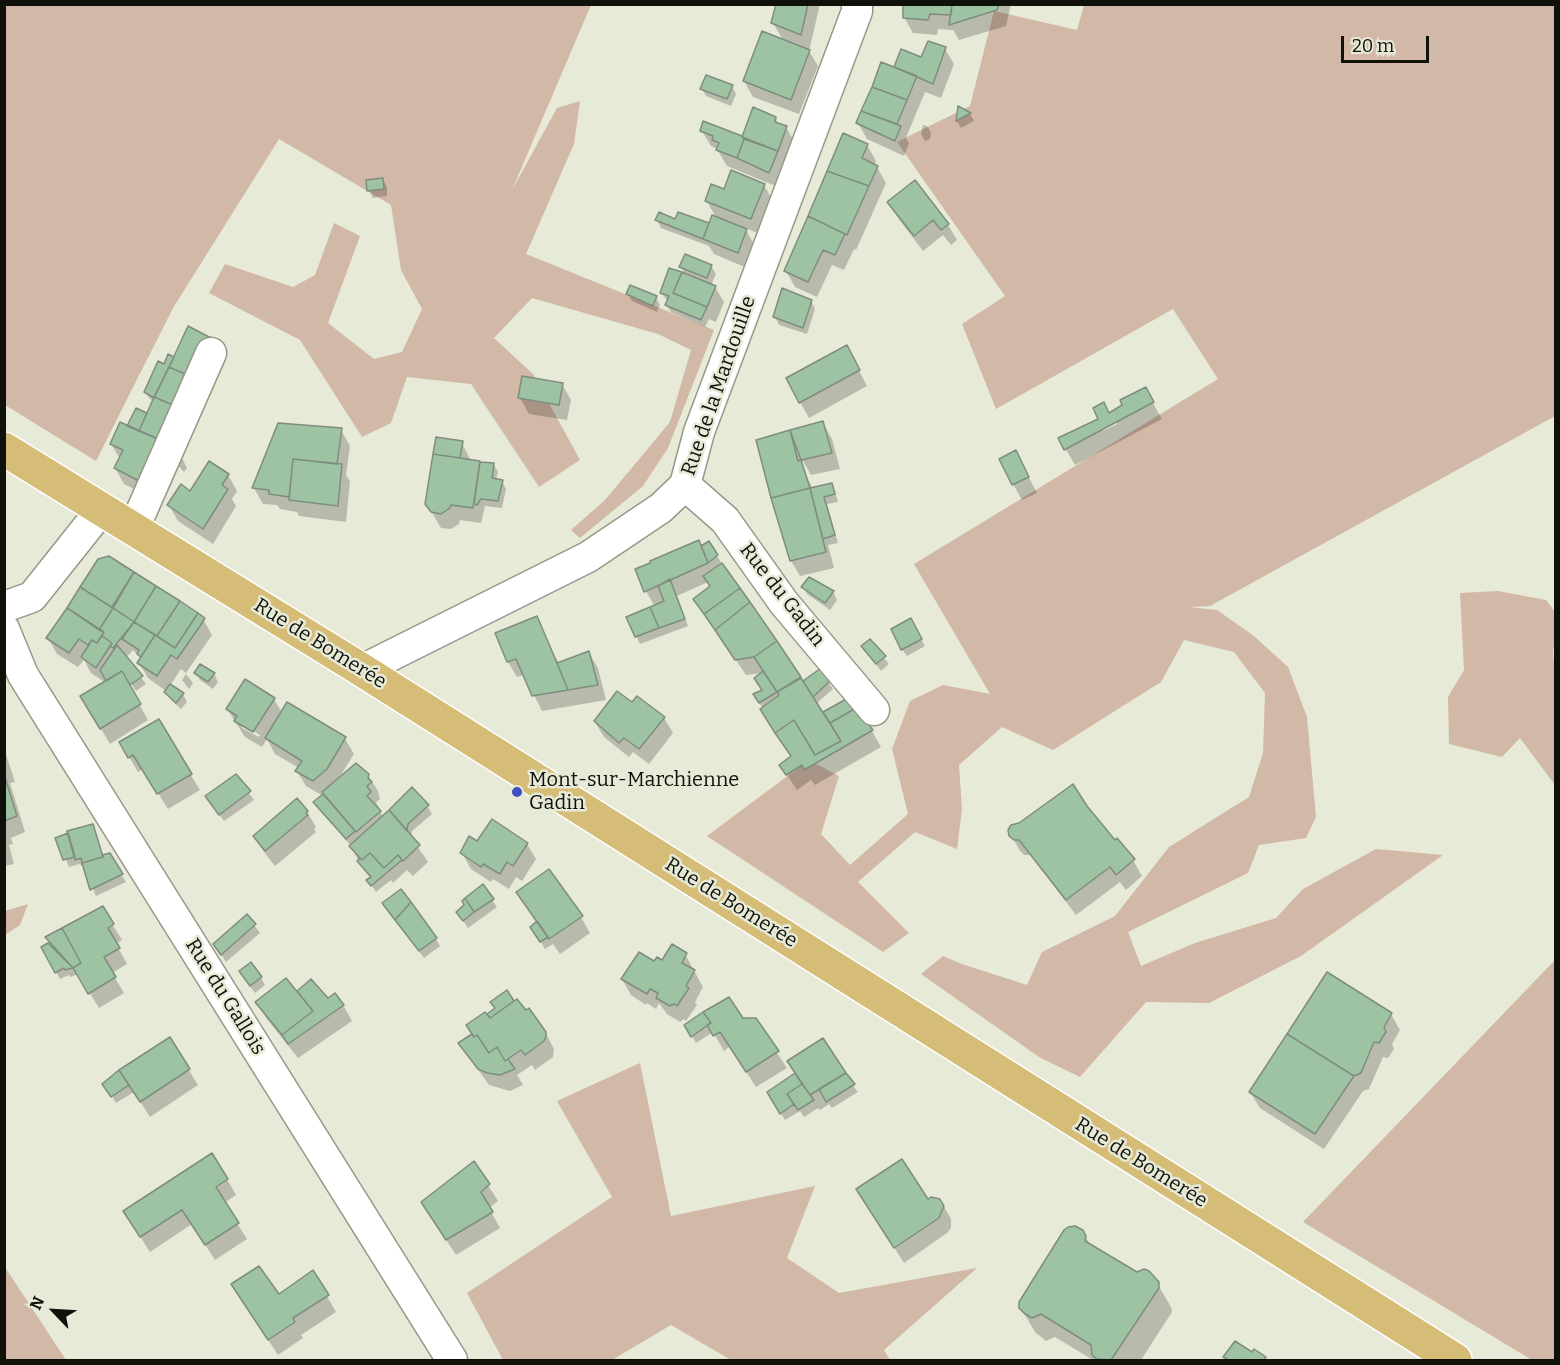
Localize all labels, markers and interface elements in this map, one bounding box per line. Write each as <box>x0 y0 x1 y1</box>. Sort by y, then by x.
scale bar <box>1344 24 1432 62</box>
text: 20 m <box>1352 35 1394 57</box>
street label: Rue de la Mardouille <box>677 293 761 479</box>
street label: Rue du Gadin <box>734 539 830 651</box>
street label: Rue de Bomerée <box>249 594 391 694</box>
place label: Mont-sur-Marchienne Gadin <box>529 768 739 815</box>
marker: Mont-sur-Marchienne Gadin <box>510 785 524 799</box>
street label: Rue de Bomerée <box>660 853 802 953</box>
street label: Rue du Gallois <box>180 935 270 1059</box>
street label: Rue de Bomerée <box>1070 1113 1212 1213</box>
north arrow <box>24 1281 84 1341</box>
text: N <box>26 1294 48 1313</box>

